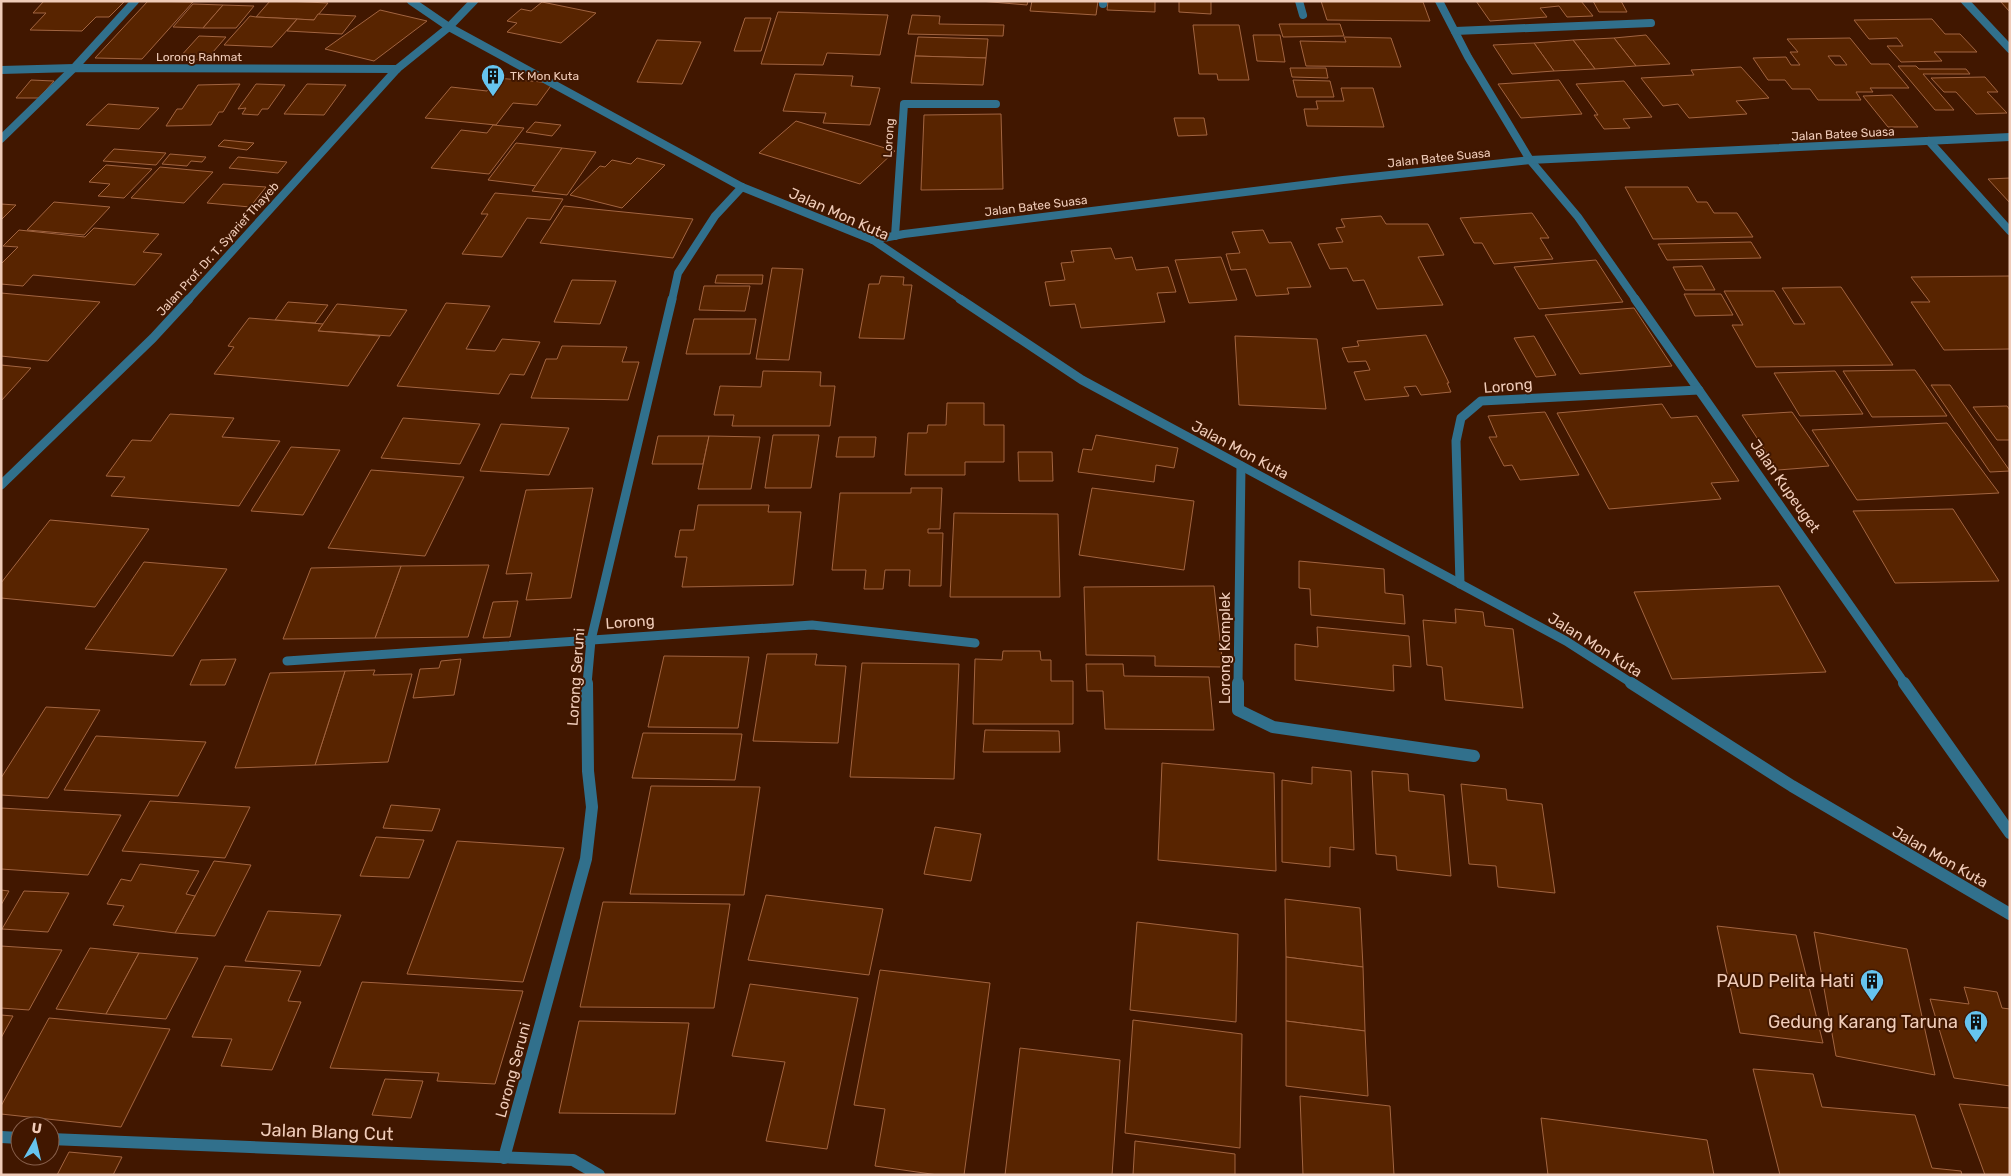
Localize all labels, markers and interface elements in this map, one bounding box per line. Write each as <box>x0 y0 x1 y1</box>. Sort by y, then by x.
street label: Lorong Rahmat <box>156 50 242 64</box>
building icon: TK Mon Kuta <box>480 63 506 97</box>
place label: TK Mon Kuta <box>510 69 579 83</box>
street label: Lorong <box>881 118 897 158</box>
street label: Jalan Batee Suasa <box>1791 124 1895 144</box>
street label: Jalan Batee Suasa <box>1387 146 1491 170</box>
street label: Jalan Prof. Dr. T. Syarief Thayeb <box>154 179 282 319</box>
street label: Jalan Mon Kuta <box>786 184 892 244</box>
street label: Jalan Batee Suasa <box>984 193 1088 219</box>
street label: Lorong <box>1483 375 1533 397</box>
street label: Jalan Mon Kuta <box>1188 417 1292 483</box>
street label: Jalan Kupeuget <box>1746 436 1824 536</box>
street label: Lorong Komplek <box>1216 592 1234 704</box>
street label: Jalan Mon Kuta <box>1545 609 1645 681</box>
street label: Lorong <box>605 611 655 633</box>
street label: Lorong Seruni <box>564 628 588 726</box>
street label: Jalan Mon Kuta <box>1889 822 1991 892</box>
building icon: PAUD Pelita Hati <box>1859 968 1885 1002</box>
place label: PAUD Pelita Hati <box>1716 970 1854 992</box>
building icon: Gedung Karang Taruna <box>1963 1009 1989 1043</box>
place label: Gedung Karang Taruna <box>1768 1011 1958 1033</box>
street label: Lorong Seruni <box>492 1020 534 1120</box>
north arrow <box>10 1116 60 1166</box>
text: U <box>31 1119 43 1138</box>
street label: Jalan Blang Cut <box>260 1119 394 1145</box>

